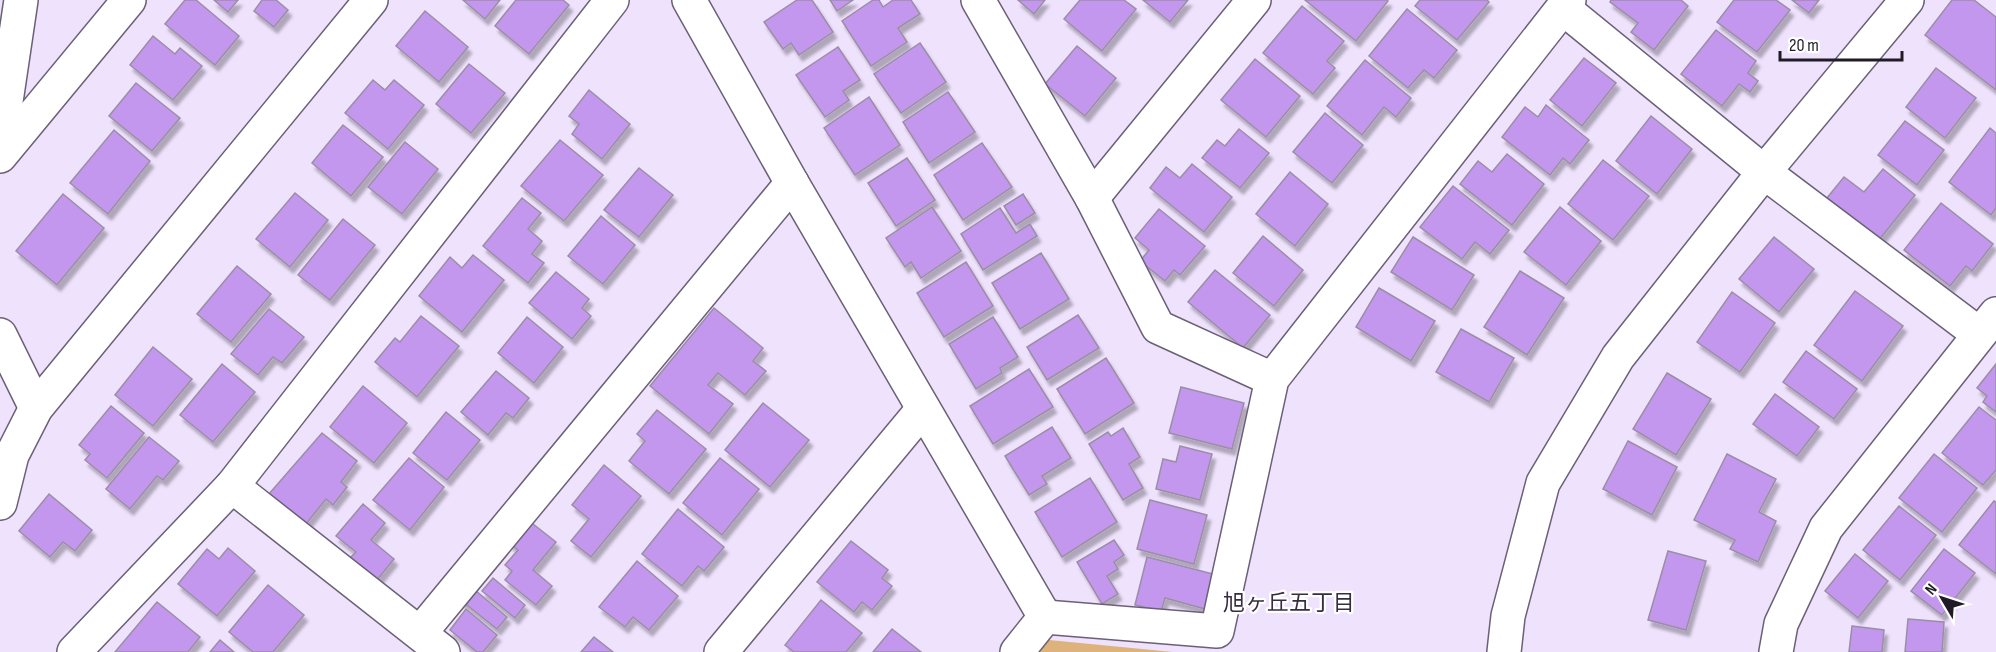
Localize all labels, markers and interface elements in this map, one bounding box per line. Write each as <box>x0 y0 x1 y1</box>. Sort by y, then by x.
scale bar <box>1780 24 1902 62</box>
text: 20 m <box>1789 35 1819 56</box>
north arrow <box>1912 568 1972 628</box>
text: N <box>1921 580 1942 599</box>
district label: 旭ヶ丘五丁目 <box>1223 590 1355 617</box>

